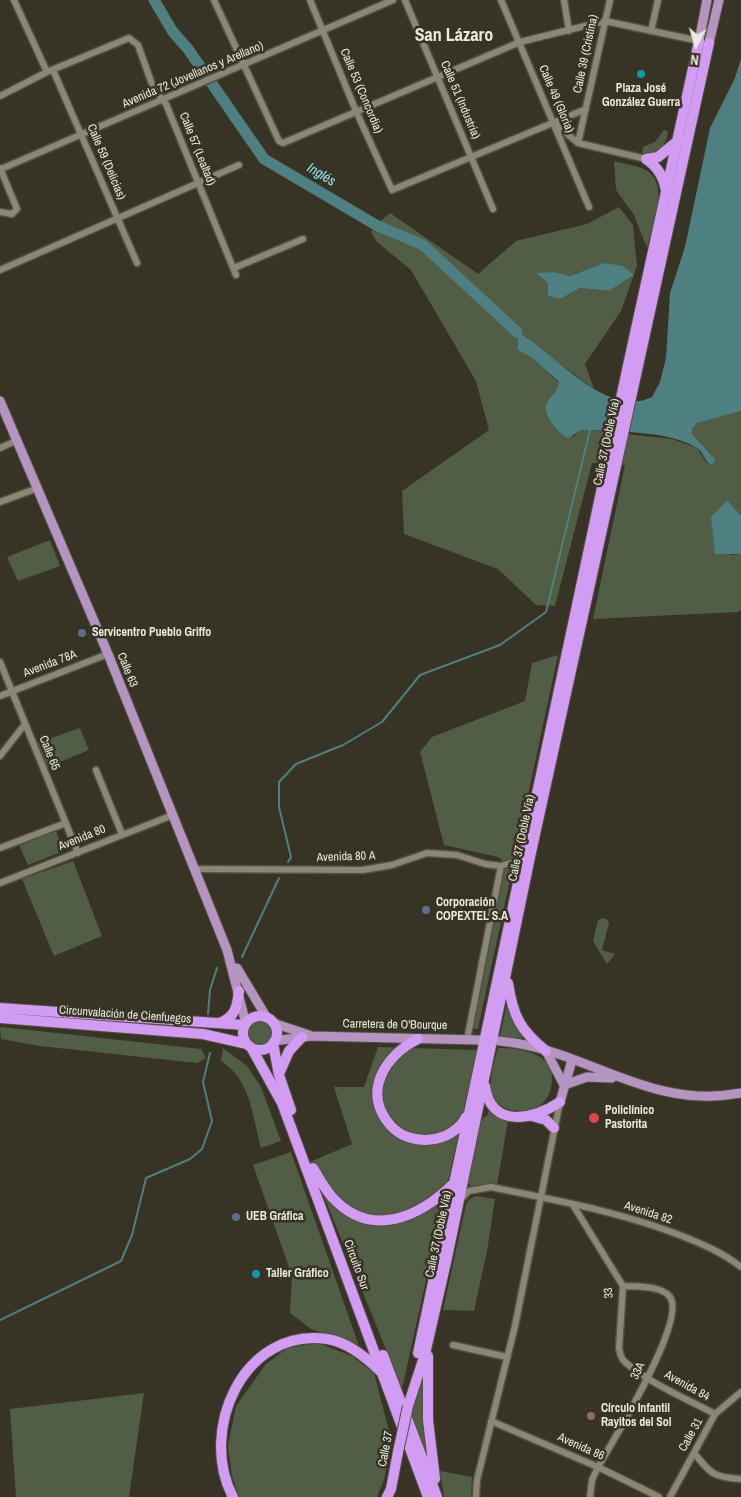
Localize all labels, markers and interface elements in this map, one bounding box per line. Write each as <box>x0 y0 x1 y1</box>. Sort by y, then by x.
street label: Calle 39 (Cristina) <box>571 13 601 95</box>
north arrow <box>671 20 721 70</box>
district label: San Lázaro <box>415 25 493 47</box>
street label: Avenida 72 (Jovellanos y Arellano) <box>120 39 266 111</box>
street label: Calle 53 (Concordia) <box>337 46 385 136</box>
text: N <box>689 51 700 69</box>
street label: Calle 51 (Industria) <box>437 59 483 141</box>
street label: Calle 49 (Gloria) <box>535 63 577 135</box>
marker: Plaza José González Guerra <box>635 68 647 80</box>
place label: Plaza José González Guerra <box>602 82 680 110</box>
street label: Calle 57 (Lealtad) <box>176 110 218 188</box>
street label: Calle 59 (Delicias) <box>84 122 128 202</box>
water label: Inglés <box>304 160 338 190</box>
street label: Calle 37 (Doble Vía) <box>591 397 623 487</box>
place label: Servicentro Pueblo Griffo <box>92 626 211 640</box>
marker: Servicentro Pueblo Griffo <box>76 627 88 639</box>
street label: Avenida 78A <box>21 647 79 681</box>
street label: Calle 63 <box>114 651 140 689</box>
street label: Calle 65 <box>36 734 62 772</box>
street label: Calle 37 (Doble Vía) <box>506 793 538 883</box>
street label: Avenida 80 <box>56 822 108 854</box>
street label: Avenida 80 A <box>316 849 376 865</box>
place label: Corporación COPEXTEL S.A <box>436 896 508 924</box>
marker: Corporación COPEXTEL S.A <box>420 904 432 916</box>
street label: Circunvalación de Cienfuegos <box>58 1003 192 1027</box>
street label: Carretera de O'Bourque <box>343 1017 447 1033</box>
place label: Policlínico Pastorita <box>605 1104 654 1132</box>
marker: Policlínico Pastorita <box>587 1111 601 1125</box>
street label: Calle 37 (Doble Vía) <box>423 1189 455 1279</box>
street label: Avenida 82 <box>622 1198 674 1228</box>
place label: UEB Gráfica <box>246 1210 303 1224</box>
marker: UEB Gráfica <box>230 1211 242 1223</box>
street label: Circuito Sur <box>340 1238 372 1292</box>
place label: Taller Gráfico <box>266 1267 329 1281</box>
marker: Taller Gráfico <box>250 1268 262 1280</box>
street label: 33 <box>601 1287 617 1299</box>
street label: 33A <box>628 1360 648 1382</box>
street label: Avenida 84 <box>662 1368 712 1404</box>
place label: Círculo Infantil Rayitos del Sol <box>601 1402 672 1430</box>
marker: Círculo Infantil Rayitos del Sol <box>585 1410 597 1422</box>
street label: Calle 31 <box>676 1416 706 1454</box>
street label: Calle 37 <box>375 1430 397 1468</box>
street label: Avenida 86 <box>555 1430 607 1464</box>

